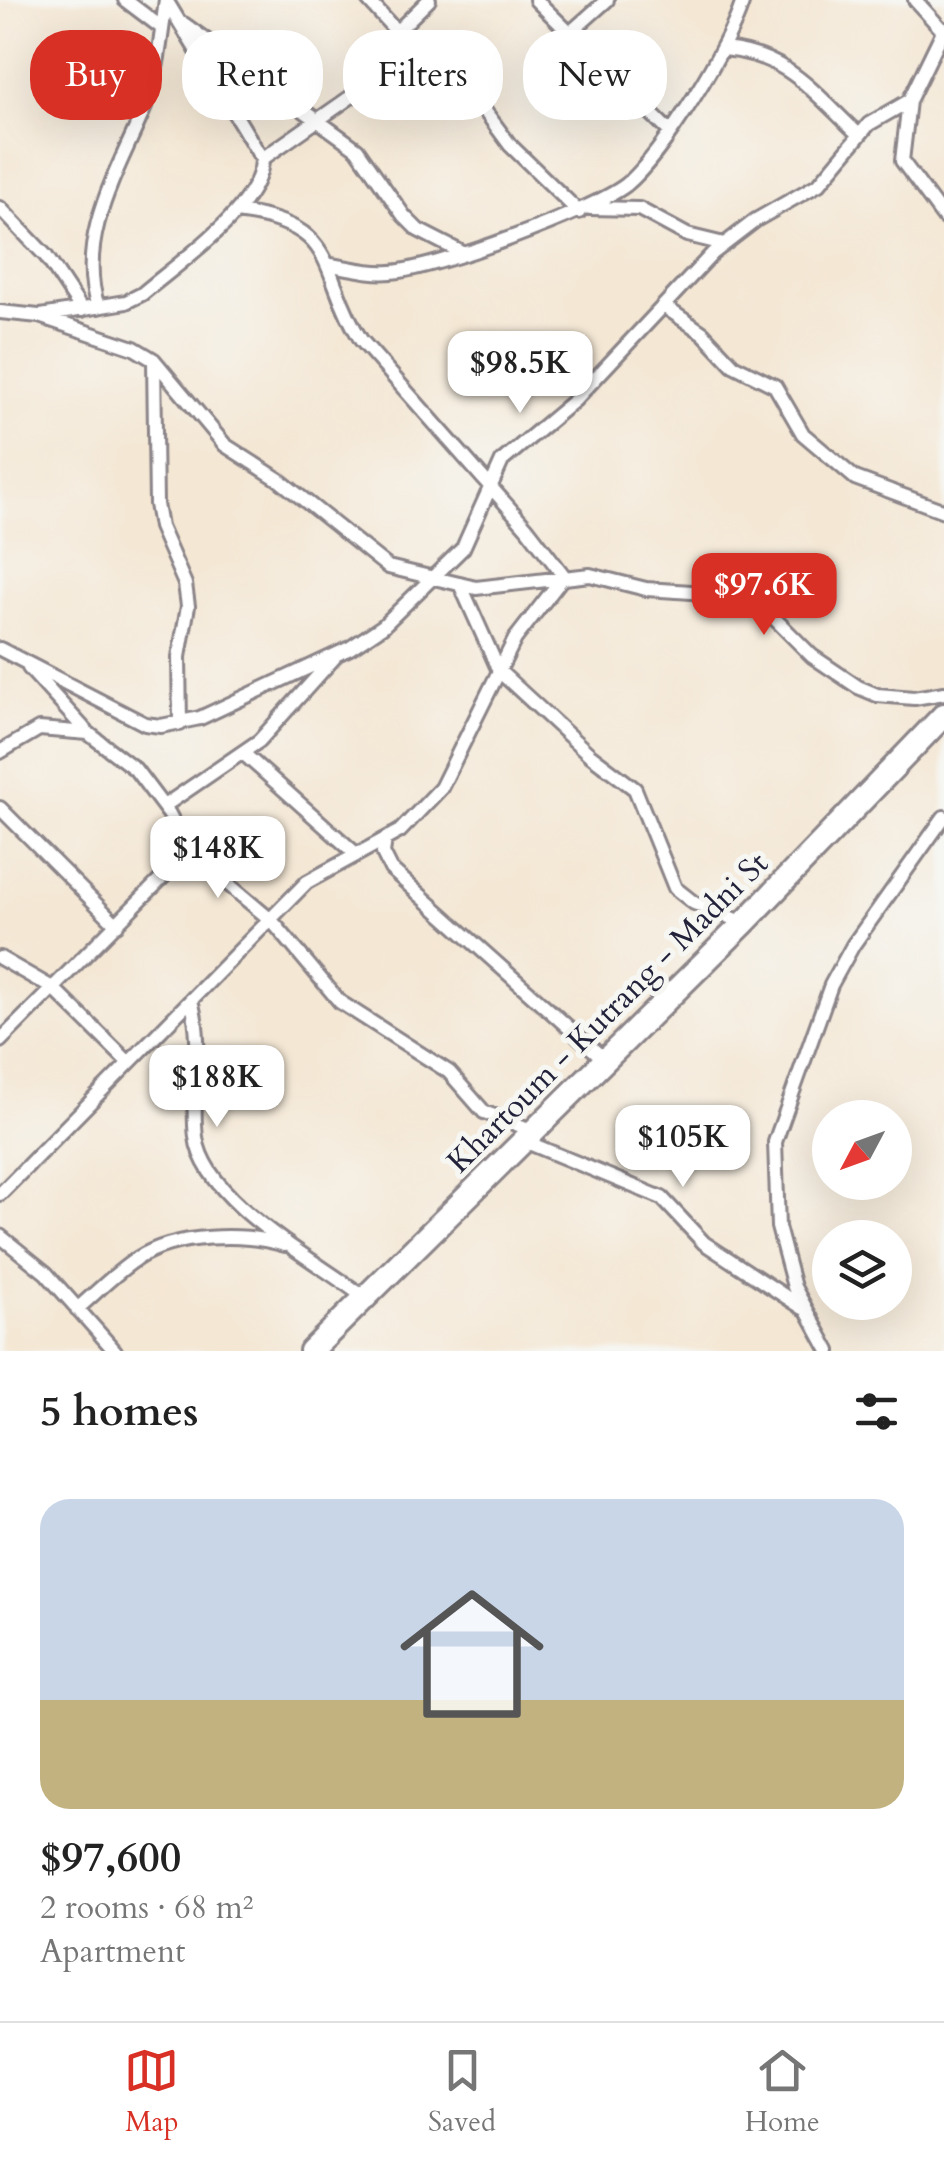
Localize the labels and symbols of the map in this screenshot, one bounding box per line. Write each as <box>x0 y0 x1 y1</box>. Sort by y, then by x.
pin: $98.5K <box>439 331 601 416</box>
pin: $97.6K <box>683 553 845 638</box>
pin: $148K <box>148 816 288 901</box>
street label: Khartoum - Kutrang - Madni St <box>437 842 778 1183</box>
pin: $188K <box>147 1045 287 1130</box>
north arrow <box>812 1100 912 1200</box>
pin: $105K <box>613 1105 753 1190</box>

